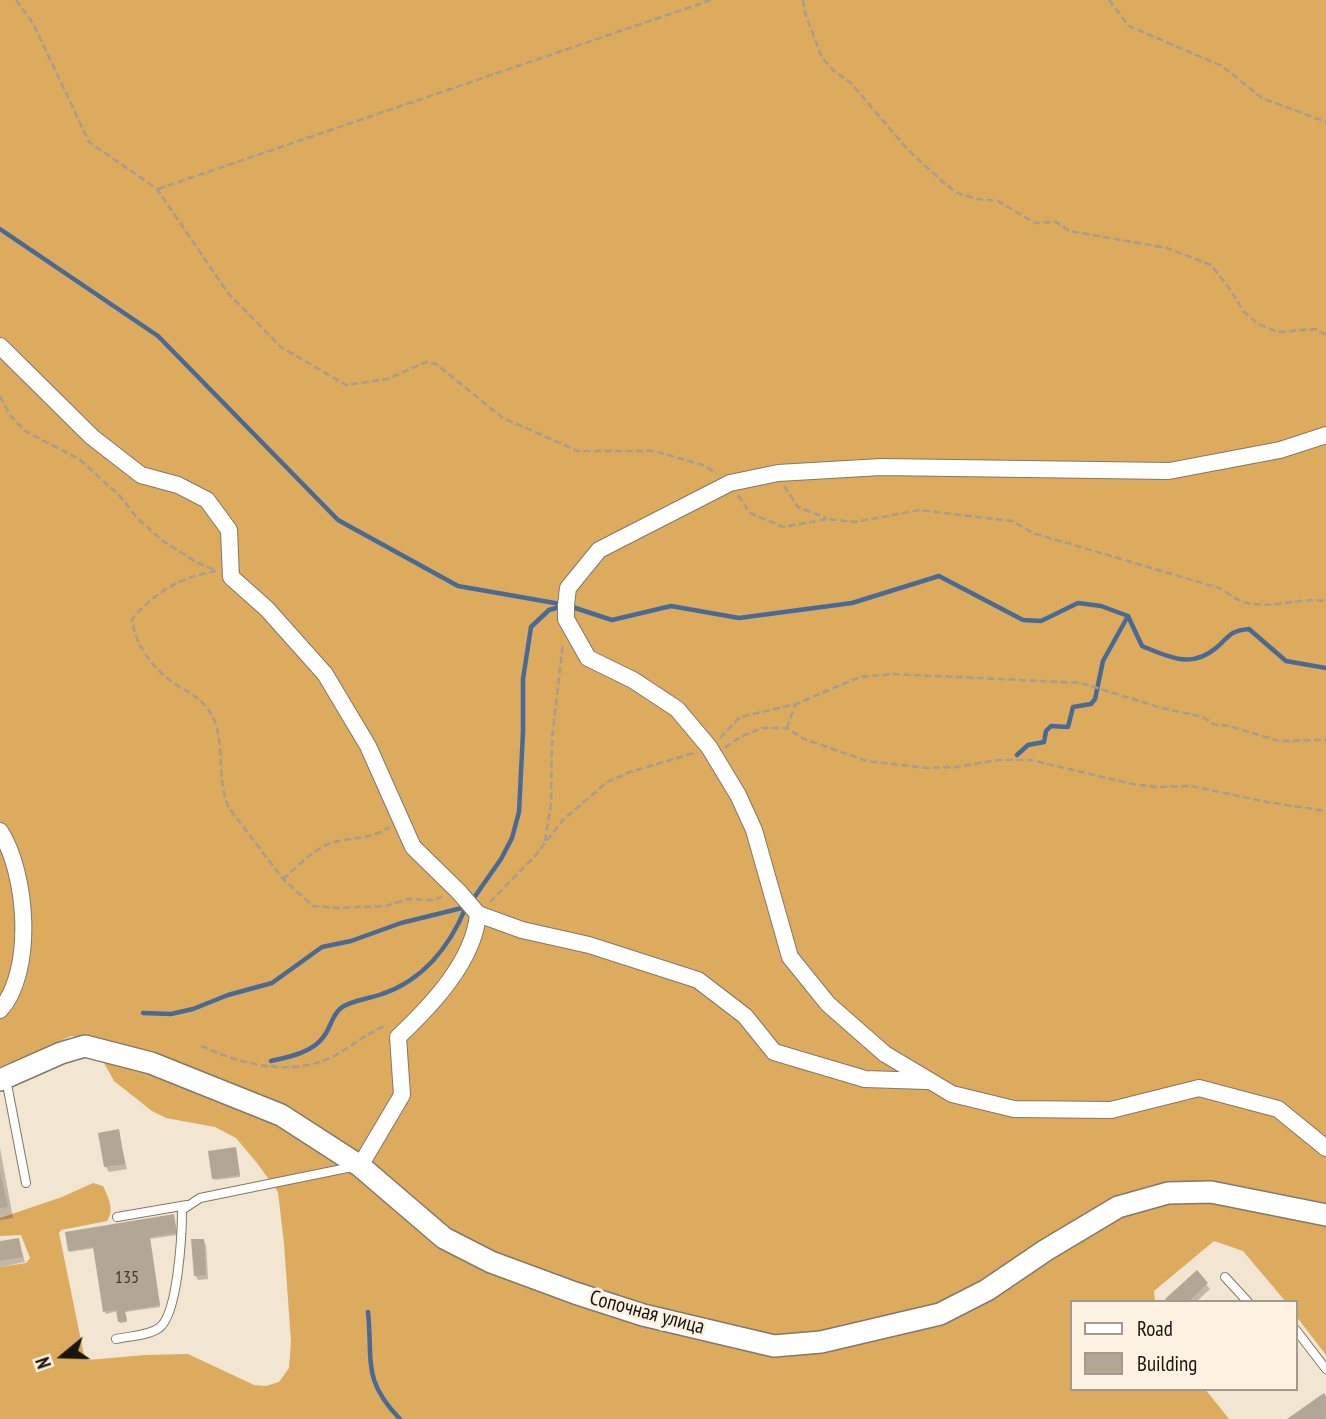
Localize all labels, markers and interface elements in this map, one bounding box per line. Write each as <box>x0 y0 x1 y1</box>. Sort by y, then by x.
house number: 135 <box>115 1267 139 1289</box>
street label: Сопочная улица <box>587 1286 707 1340</box>
legend <box>1070 1300 1298 1391</box>
text: Road <box>1137 1315 1173 1342</box>
north arrow <box>28 1321 98 1391</box>
text: Building <box>1137 1350 1197 1377</box>
text: N <box>30 1354 56 1372</box>

